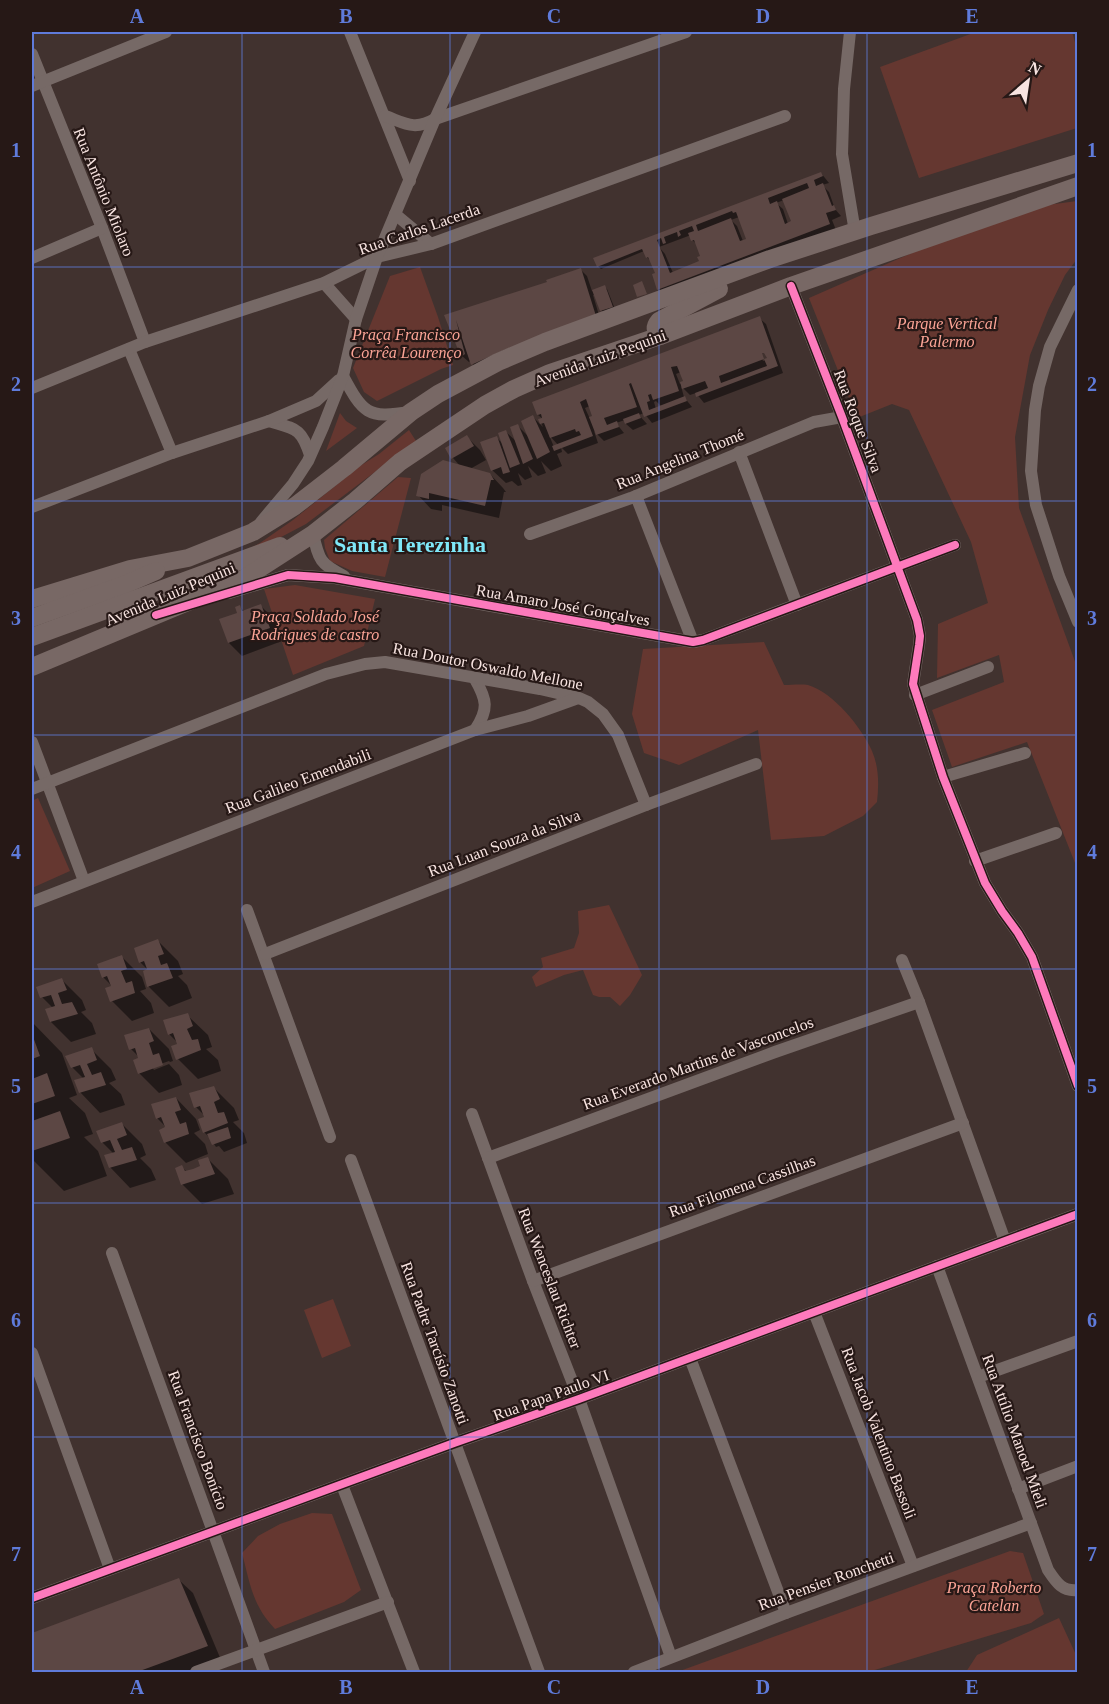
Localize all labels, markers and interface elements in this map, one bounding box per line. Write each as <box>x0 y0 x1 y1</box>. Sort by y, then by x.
text: A <box>130 5 145 27</box>
text: B <box>339 5 353 27</box>
text: C <box>547 5 561 27</box>
text: D <box>756 5 770 27</box>
text: E <box>965 5 979 27</box>
north arrow <box>998 51 1058 111</box>
text: N <box>1026 58 1045 79</box>
street label: Rua Antônio Miolaro <box>70 125 138 259</box>
text: 1 <box>11 139 21 161</box>
text: 1 <box>1087 139 1097 161</box>
street label: Rua Carlos Lacerda <box>356 200 482 258</box>
park label: Parque Vertical Palermo <box>896 315 998 350</box>
park label: Praça Francisco Corrêa Lourenço <box>351 326 461 362</box>
street label: Avenida Luiz Pequini <box>532 326 669 391</box>
street label: Rua Roque Silva <box>830 367 885 475</box>
text: 2 <box>11 373 21 395</box>
text: 2 <box>1087 373 1097 395</box>
street label: Rua Angelina Thomé <box>613 426 747 493</box>
district label: Santa Terezinha <box>334 532 486 557</box>
street label: Avenida Luiz Pequini <box>103 559 238 630</box>
street label: Rua Amaro José Gonçalves <box>474 581 651 630</box>
text: 3 <box>11 607 21 629</box>
text: 3 <box>1087 607 1097 629</box>
park label: Praça Soldado José Rodrigues de castro <box>250 608 380 644</box>
street label: Rua Doutor Oswaldo Mellone <box>391 639 585 693</box>
street label: Rua Galileo Emendabili <box>223 745 374 817</box>
street label: Rua Luan Souza da Silva <box>425 806 583 880</box>
text: 4 <box>11 841 21 863</box>
text: 4 <box>1087 841 1097 863</box>
street label: Rua Everardo Martins de Vasconcelos <box>580 1013 816 1113</box>
text: 5 <box>11 1075 21 1097</box>
text: 5 <box>1087 1075 1097 1097</box>
street label: Rua Filomena Cassilhas <box>666 1152 818 1220</box>
street label: Rua Wenceslau Richter <box>515 1205 585 1351</box>
street label: Rua Padre Tarcísio Zanotti <box>398 1260 472 1427</box>
text: 6 <box>11 1309 21 1331</box>
text: 6 <box>1087 1309 1097 1331</box>
street label: Rua Jacob Valentino Bassoli <box>838 1345 920 1522</box>
street label: Rua Attílio Manoel Mieli <box>979 1352 1051 1511</box>
street label: Rua Papa Paulo VI <box>491 1366 612 1425</box>
street label: Rua Francisco Bonício <box>165 1368 231 1512</box>
text: 7 <box>11 1543 21 1565</box>
text: 7 <box>1087 1543 1097 1565</box>
street label: Rua Pensier Ronchetti <box>756 1548 897 1613</box>
park label: Praça Roberto Catelan <box>946 1579 1041 1614</box>
text: A <box>130 1676 145 1698</box>
text: B <box>339 1676 353 1698</box>
text: C <box>547 1676 561 1698</box>
text: D <box>756 1676 770 1698</box>
text: E <box>965 1676 979 1698</box>

